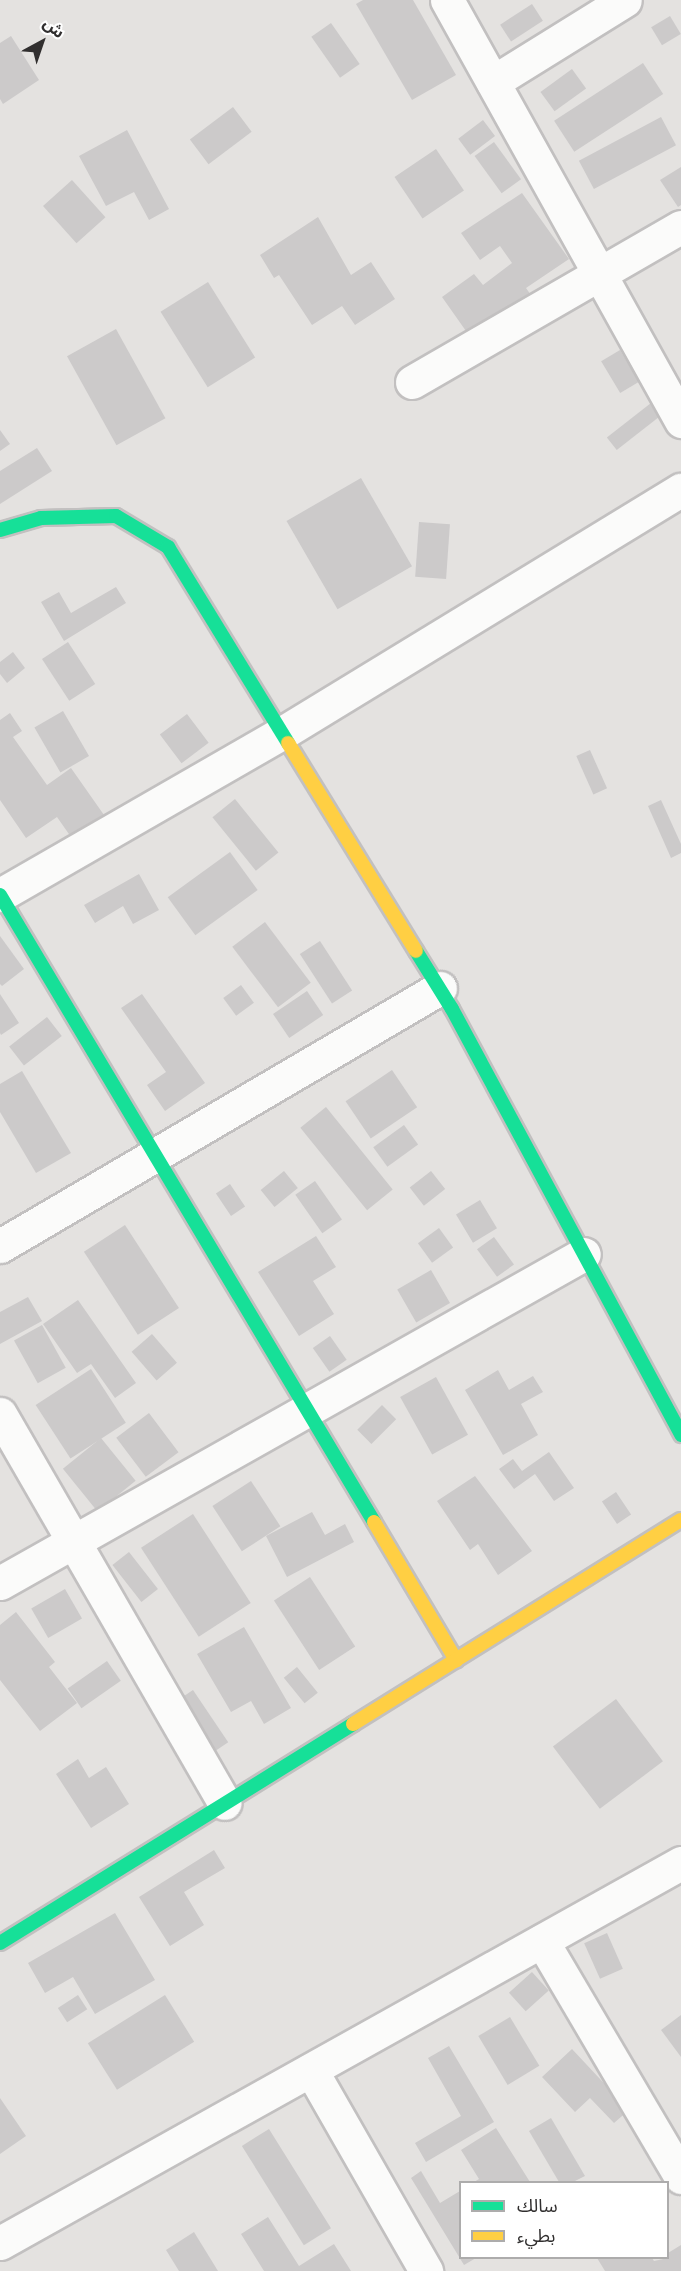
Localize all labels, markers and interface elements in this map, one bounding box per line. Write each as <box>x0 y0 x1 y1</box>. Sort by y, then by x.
north arrow <box>12 12 72 72</box>
text: ش <box>39 14 68 42</box>
legend <box>459 2181 669 2259</box>
text: سالك <box>517 2195 558 2216</box>
text: بطيء <box>517 2225 555 2246</box>

